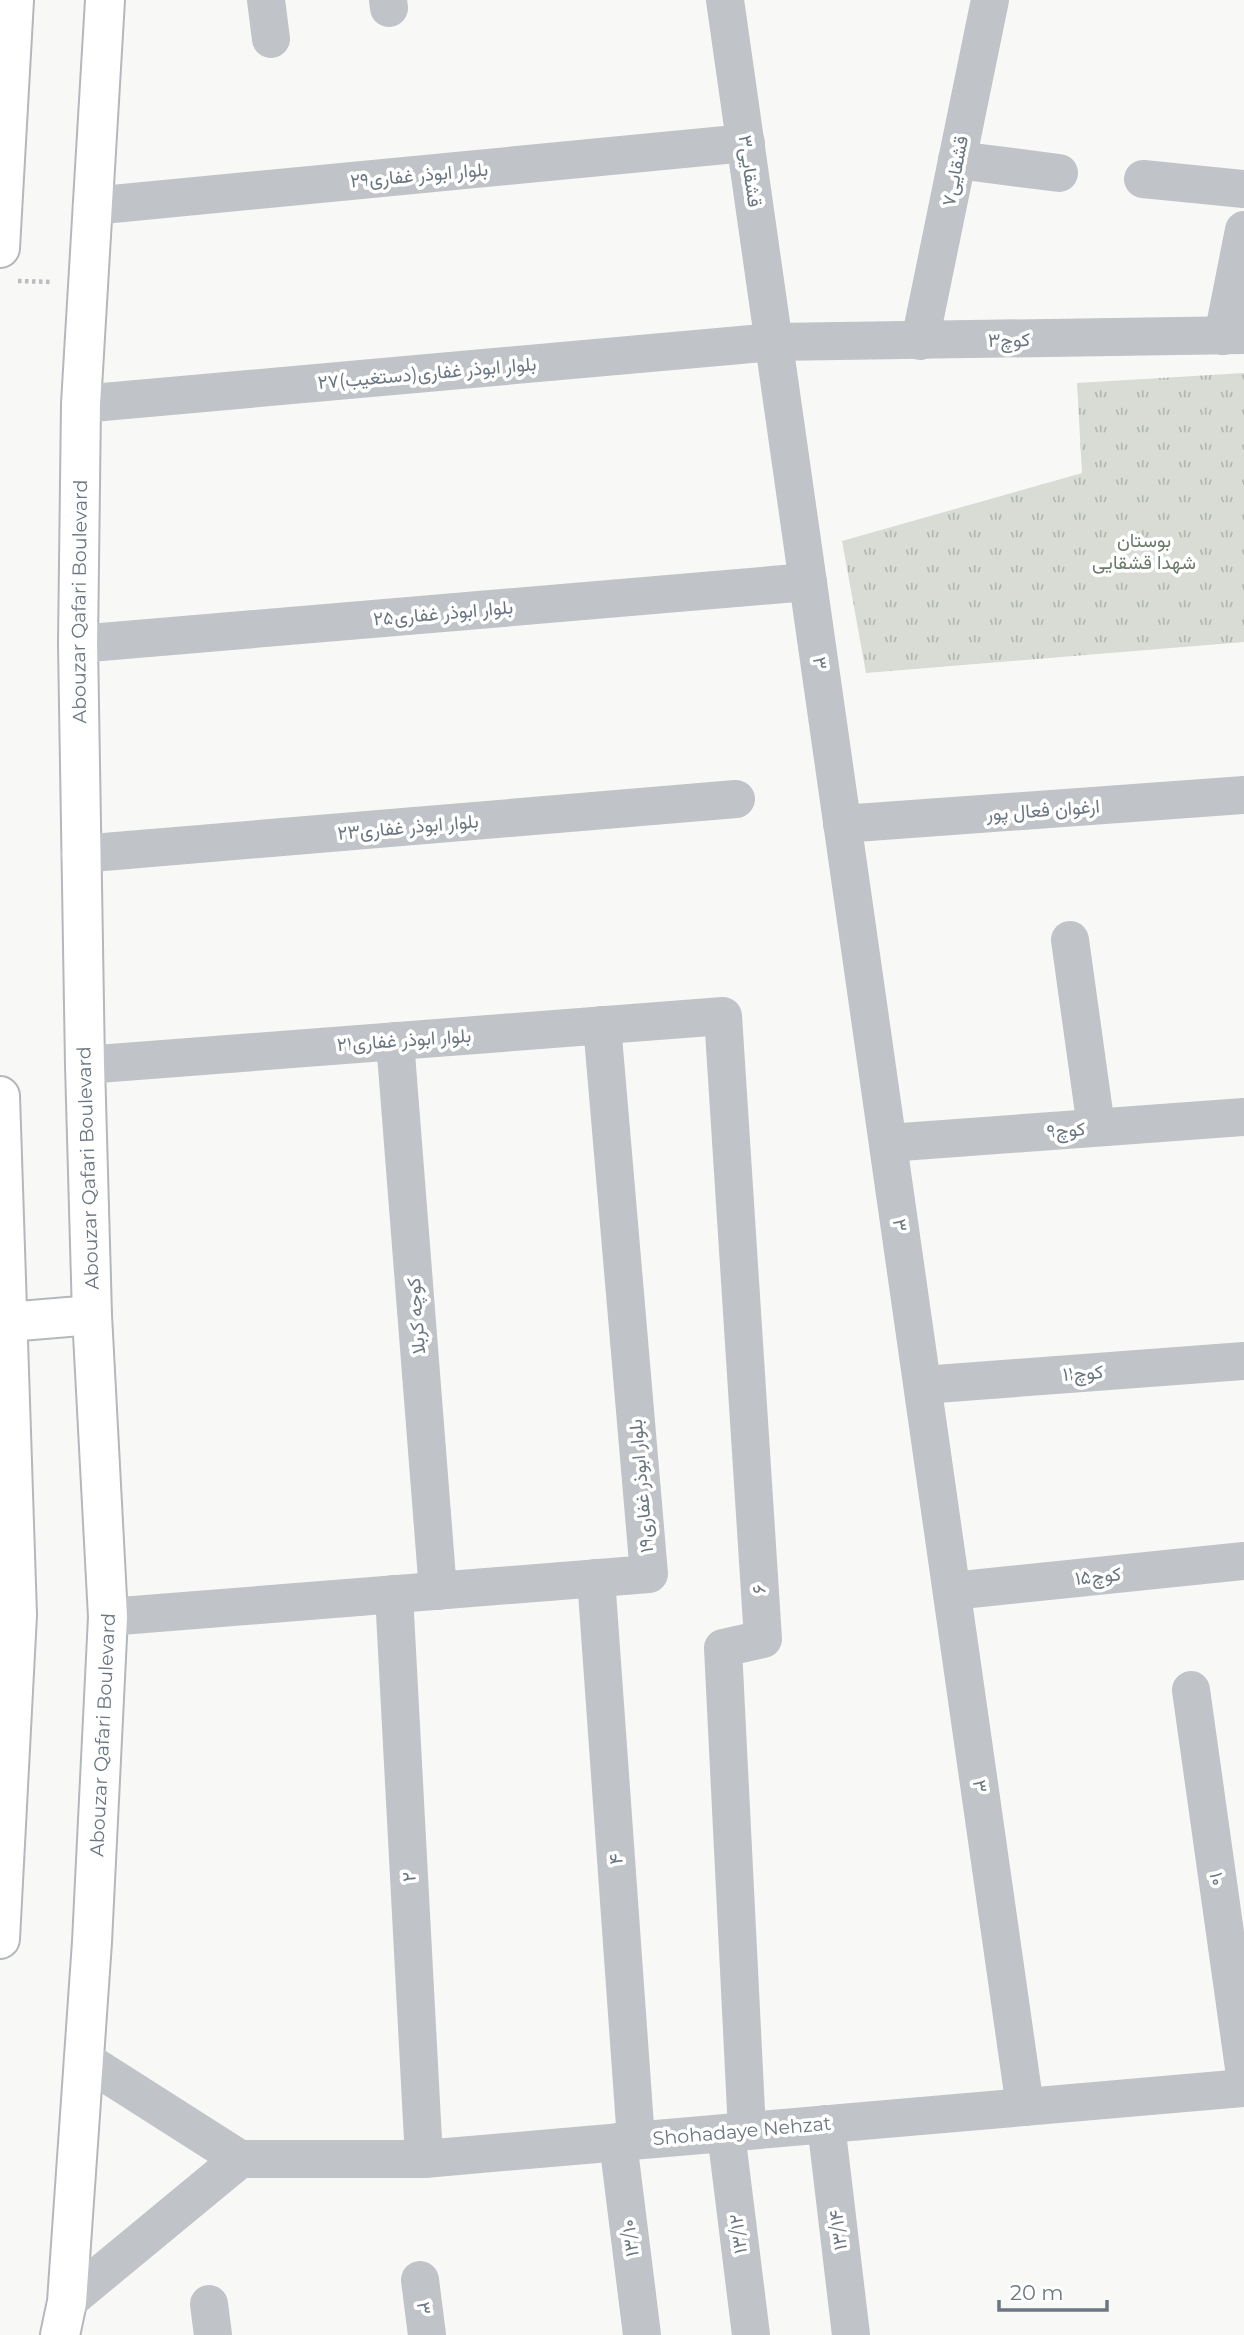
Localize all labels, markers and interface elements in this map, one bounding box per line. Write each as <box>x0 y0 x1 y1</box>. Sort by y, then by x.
street label: ۳قشقایی <box>734 133 766 209</box>
street label: ۷قشقایی <box>937 134 973 208</box>
street label: بلوار ابوذر غفاری۲۹ <box>349 158 489 192</box>
street label: ۳کوچ <box>988 328 1030 353</box>
street label: ۲۷بلوار ابوذر غفاری(دستغیب) <box>317 352 537 394</box>
street label: Abouzar Qafari Boulevard <box>66 479 92 724</box>
park label: بوستان شهدا قشقایی <box>1092 529 1196 574</box>
street label: بلوار ابوذر غفاری۲۵ <box>372 595 514 631</box>
street label: ۳ <box>808 655 832 671</box>
street label: ارغوان فعال پور <box>985 795 1101 827</box>
street label: بلوار ابوذر غفاری۲۳ <box>336 809 480 845</box>
street label: ۲۱بلوار ابوذر غفاری <box>336 1024 472 1056</box>
street label: Abouzar Qafari Boulevard <box>72 1046 104 1290</box>
street label: ۹کوچ <box>1046 1117 1086 1144</box>
street label: ۳ <box>888 1217 912 1233</box>
street label: کوچه کربلا <box>402 1277 432 1355</box>
street label: ۱۱کوچ <box>1062 1360 1104 1387</box>
street label: بلوار ابوذر غفاری۱۹ <box>624 1418 658 1554</box>
street label: ۱۵کوچ <box>1074 1562 1122 1591</box>
street label: ۶ <box>747 1584 771 1594</box>
street label: Abouzar Qafari Boulevard <box>85 1612 120 1857</box>
street label: ۳ <box>968 1778 992 1794</box>
street label: ۴ <box>604 1853 628 1865</box>
street label: ۲ <box>397 1871 421 1883</box>
street label: ۱۰ <box>1205 1871 1229 1887</box>
street label: Shohadaye Nehzat <box>652 2112 832 2150</box>
street label: ۱۳/۱۴ <box>824 2208 852 2252</box>
street label: ۱۳/۱۲ <box>724 2213 752 2255</box>
street label: ۱۳/۱۰ <box>616 2218 644 2258</box>
scale bar <box>999 2268 1108 2312</box>
text: 20 m <box>1010 2280 1064 2305</box>
street label: ۳ <box>412 2300 436 2316</box>

